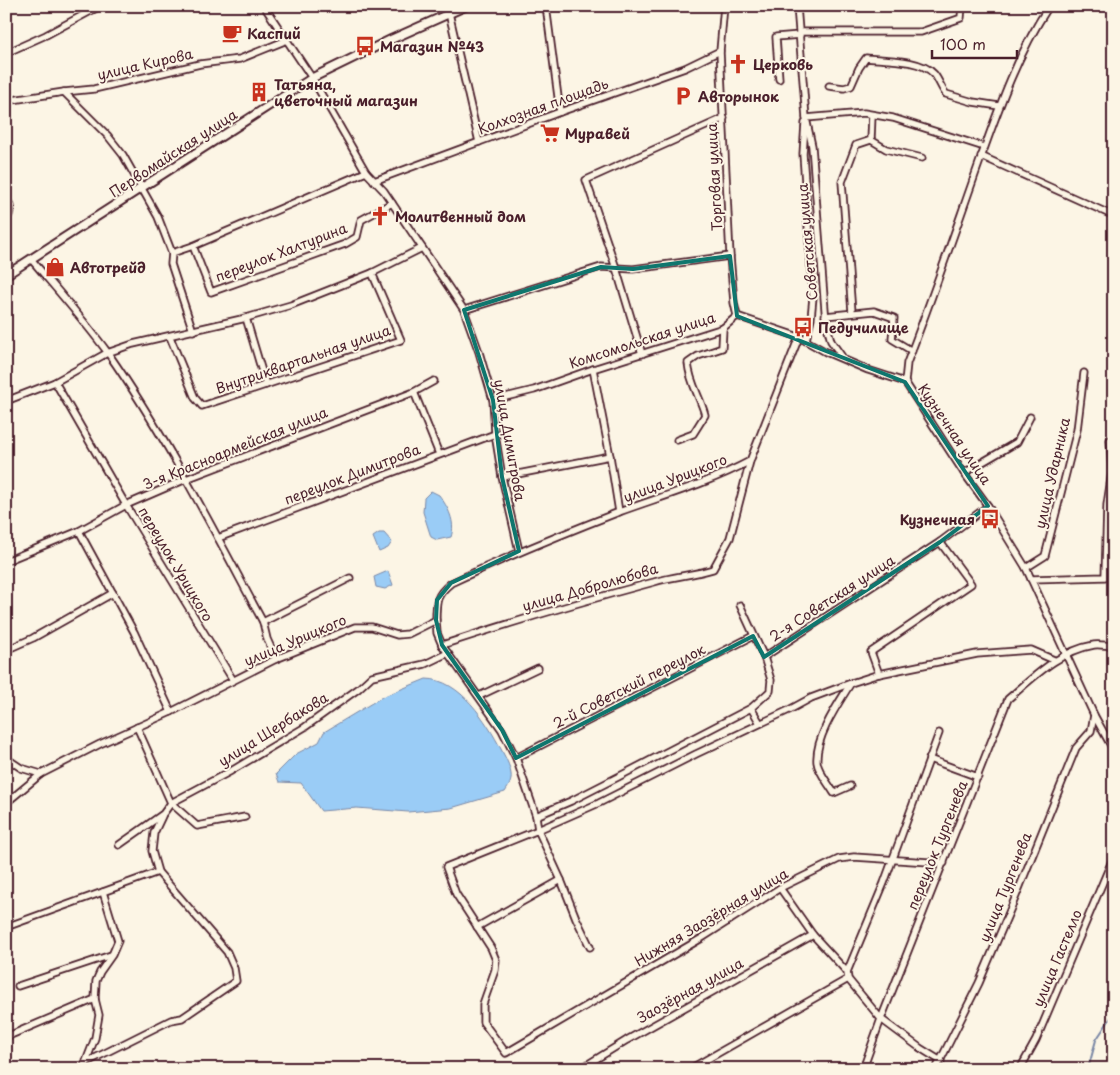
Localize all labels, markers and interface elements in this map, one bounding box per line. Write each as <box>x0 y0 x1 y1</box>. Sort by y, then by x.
cafe icon: Каспий <box>221 22 243 44</box>
place label: Каспий <box>247 23 301 44</box>
scale bar <box>932 28 1018 60</box>
text: 100 m <box>940 32 986 55</box>
bus stop icon: Магазин №43 <box>354 35 376 57</box>
place label: Магазин №43 <box>380 36 484 57</box>
street label: улица Кирова <box>95 43 195 85</box>
church icon: Церковь <box>727 53 749 75</box>
place label: Церковь <box>753 54 813 75</box>
street label: Колхозная площадь <box>475 73 611 139</box>
place label: Татьяна, цветочный магазин <box>274 74 418 111</box>
building icon: Татьяна, цветочный магазин <box>248 81 270 103</box>
parking icon: Авторынок <box>672 85 694 107</box>
place label: Авторынок <box>698 86 779 107</box>
street label: Первомайская улица <box>105 104 241 202</box>
supermarket icon: Муравей <box>539 122 561 144</box>
street label: Торговая улица <box>701 122 727 231</box>
place label: Муравей <box>565 123 630 144</box>
street label: Советская улица <box>791 182 823 301</box>
church icon: Молитвенный дом <box>369 205 391 227</box>
place label: Молитвенный дом <box>395 206 526 227</box>
street label: переулок Халтурина <box>212 217 350 287</box>
shop icon: Автотрейд <box>44 256 66 278</box>
place label: Автотрейд <box>70 257 146 278</box>
street label: Комсомольская улица <box>566 306 718 374</box>
bus stop icon: Педучилище <box>792 316 814 338</box>
place label: Педучилище <box>818 317 909 338</box>
street label: Внутриквартальная улица <box>213 319 393 399</box>
street label: улица Димитрова <box>489 377 531 503</box>
street label: Кузнечная улица <box>913 379 997 489</box>
street label: 3-я Красноармейская улица <box>139 401 331 495</box>
street label: улица Ударника <box>1029 415 1075 531</box>
street label: переулок Димитрова <box>281 438 423 510</box>
street label: улица Урицкого <box>620 449 730 507</box>
street label: переулок Урицкого <box>133 503 219 625</box>
bus stop icon: Кузнечная <box>979 508 1001 530</box>
place label: Кузнечная <box>900 509 975 530</box>
street label: 2-я Советская улица <box>765 549 899 647</box>
street label: улица Добролюбова <box>520 558 661 616</box>
street label: улица Урицкого <box>240 609 350 671</box>
street label: 2-й Советский переулок <box>549 638 709 734</box>
street label: улица Щербакова <box>214 687 332 771</box>
street label: переулок Тургенева <box>901 777 973 913</box>
street label: улица Тургенева <box>973 829 1037 945</box>
street label: Нижняя Заозёрная улица <box>630 863 792 971</box>
street label: улица Гастелло <box>1027 906 1087 1010</box>
street label: Заозёрная улица <box>633 952 747 1028</box>

